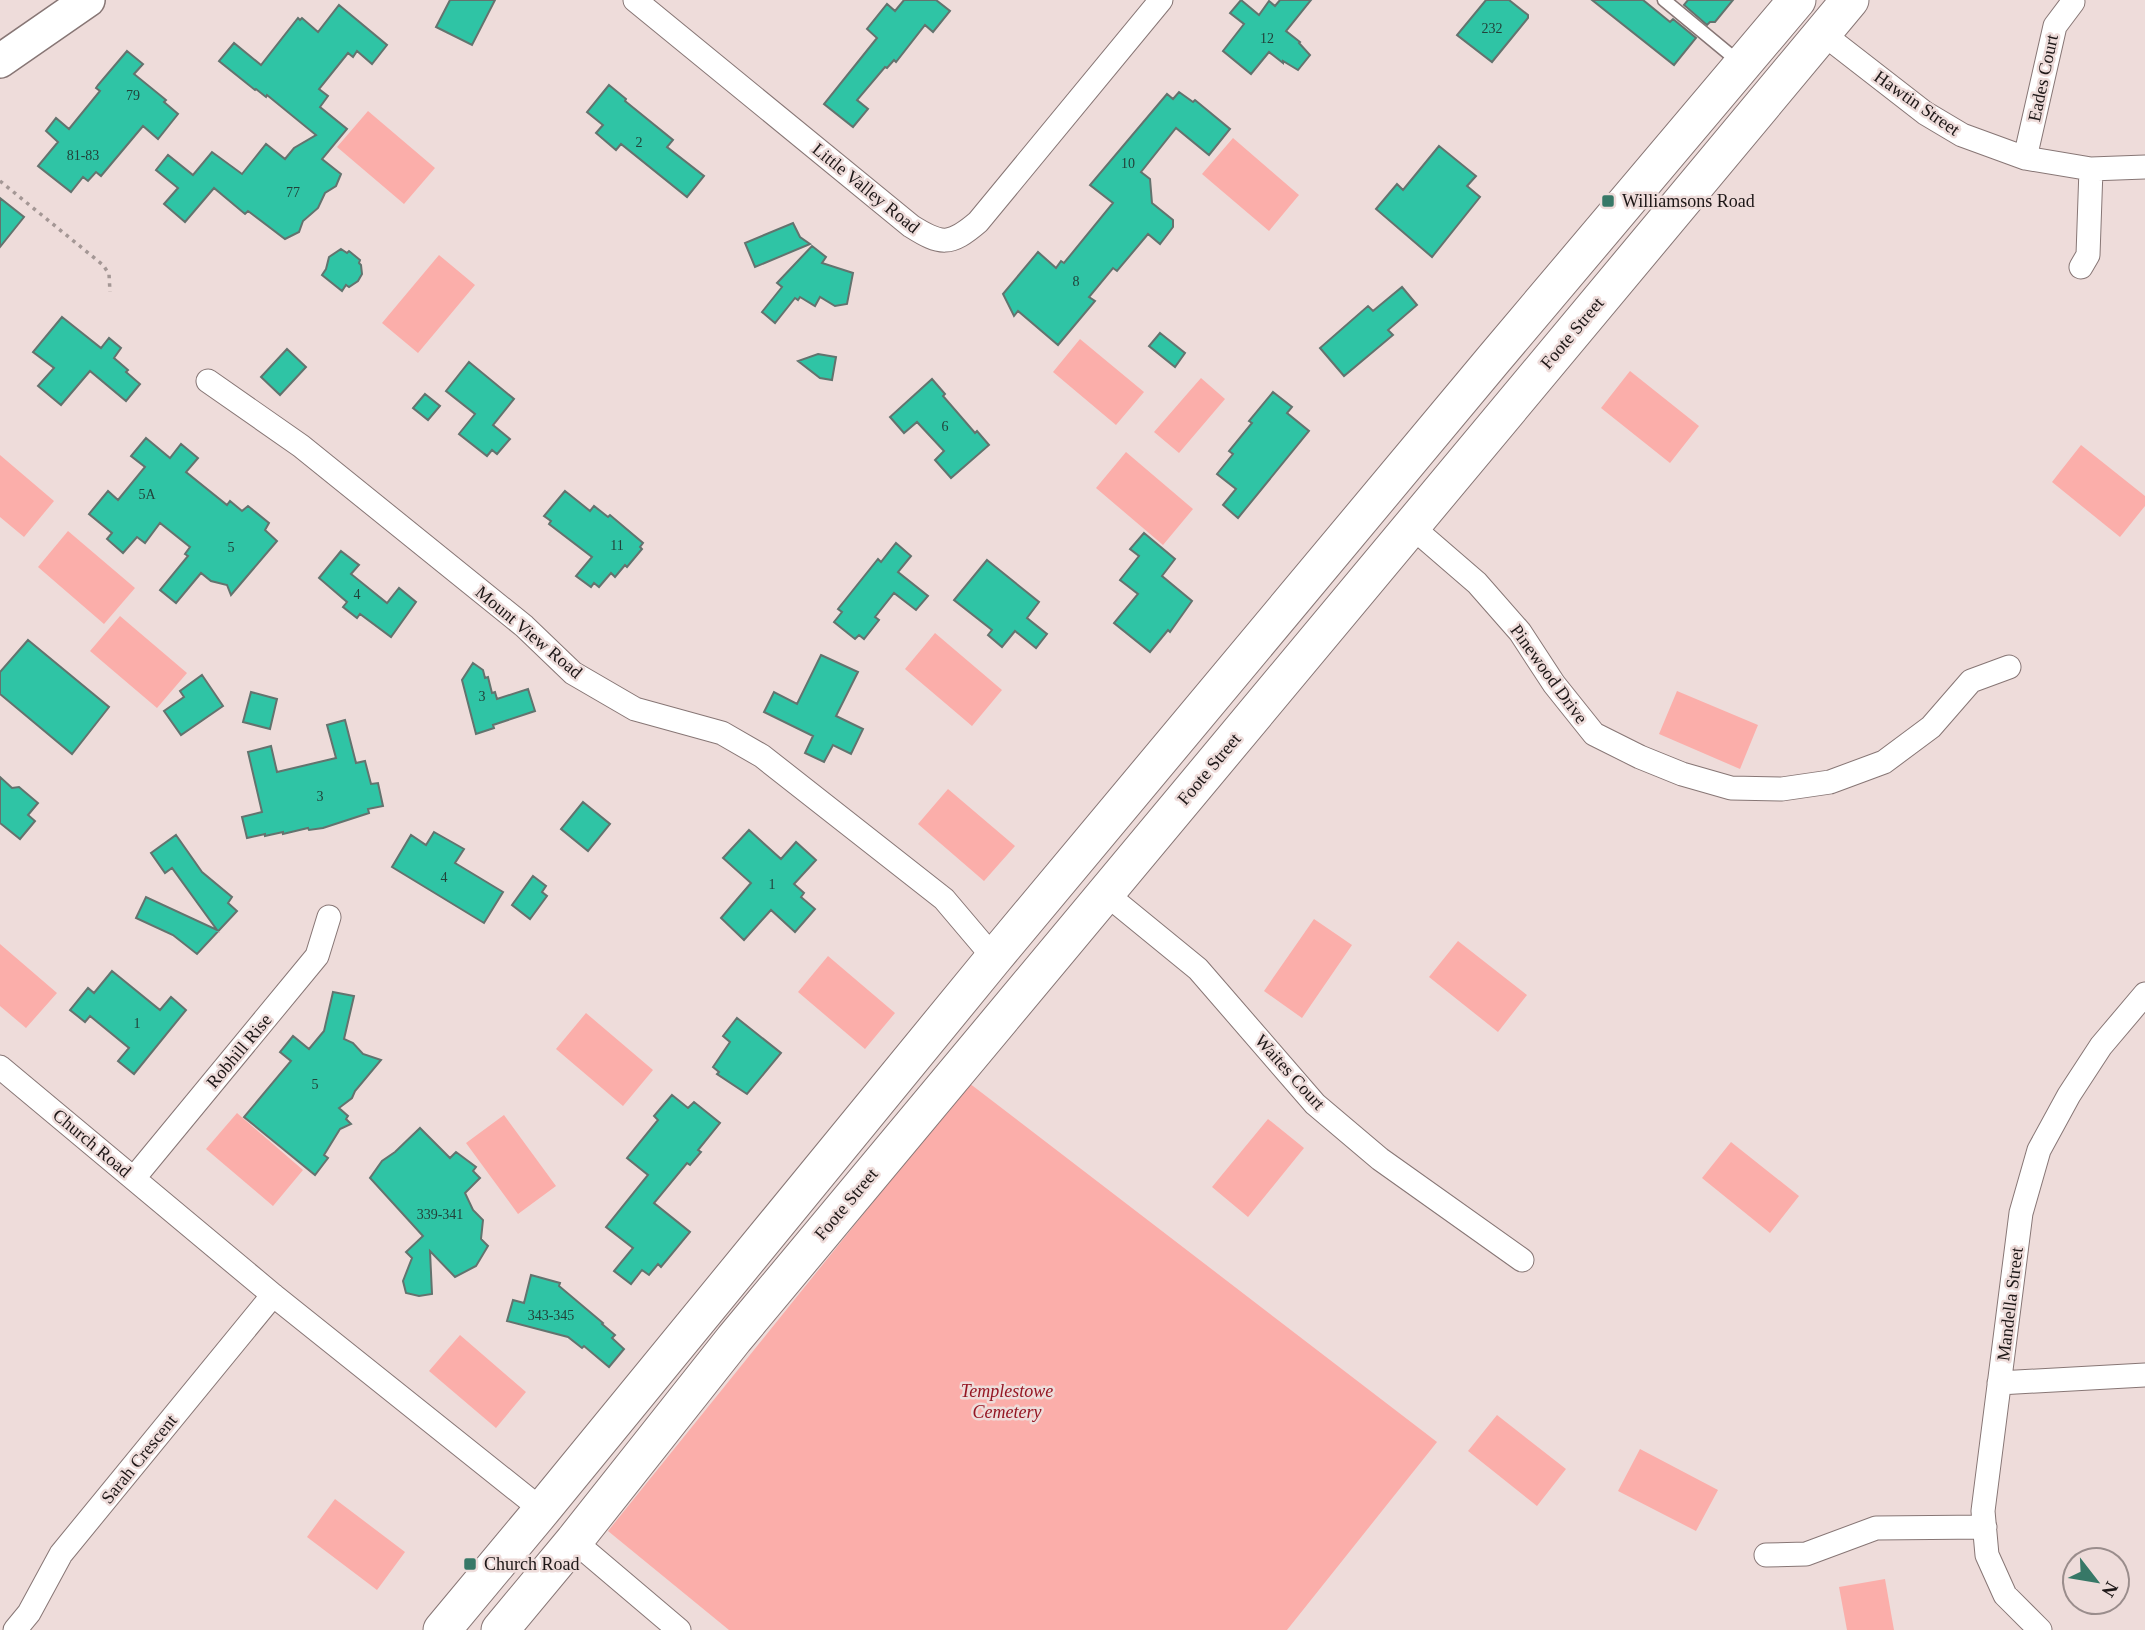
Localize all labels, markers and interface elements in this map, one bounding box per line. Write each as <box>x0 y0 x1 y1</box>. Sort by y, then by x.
house number: 232 <box>1482 21 1503 36</box>
house number: 12 <box>1260 31 1274 46</box>
street label: Eades Court <box>2024 33 2062 123</box>
street label: Hawtin Street <box>1871 66 1963 140</box>
house number: 79 <box>126 88 140 103</box>
house number: 2 <box>636 135 643 150</box>
street label: Little Valley Road <box>809 139 923 237</box>
house number: 81-83 <box>67 148 99 163</box>
house number: 10 <box>1121 156 1135 171</box>
house number: 77 <box>286 185 300 200</box>
place label: Williamsons Road <box>1622 191 1755 211</box>
marker: Williamsons Road <box>1600 193 1616 209</box>
house number: 8 <box>1073 274 1080 289</box>
street label: Foote Street <box>1536 293 1608 373</box>
house number: 6 <box>942 419 949 434</box>
house number: 5A <box>138 487 156 502</box>
house number: 11 <box>610 538 624 553</box>
house number: 5 <box>228 540 235 555</box>
street label: Mount View Road <box>472 582 586 682</box>
house number: 4 <box>354 587 361 602</box>
street label: Pinewood Drive <box>1506 621 1592 727</box>
house number: 3 <box>479 689 486 704</box>
street label: Foote Street <box>1173 729 1245 809</box>
house number: 3 <box>317 789 324 804</box>
house number: 4 <box>441 870 448 885</box>
house number: 1 <box>769 877 776 892</box>
street label: Robhill Rise <box>202 1010 276 1092</box>
house number: 1 <box>134 1016 141 1031</box>
street label: Waites Court <box>1251 1030 1329 1114</box>
house number: 5 <box>312 1077 319 1092</box>
street label: Church Road <box>49 1105 135 1181</box>
street label: Foote Street <box>810 1164 882 1244</box>
house number: 339-341 <box>417 1207 463 1222</box>
street label: Mandella Street <box>1993 1246 2027 1362</box>
house number: 343-345 <box>528 1308 574 1323</box>
park label: Templestowe Cemetery <box>961 1381 1053 1422</box>
street label: Sarah Crescent <box>97 1411 181 1507</box>
north arrow <box>2061 1546 2131 1616</box>
place label: Church Road <box>484 1554 579 1574</box>
marker: Church Road <box>462 1556 478 1572</box>
text: N <box>2097 1578 2123 1601</box>

